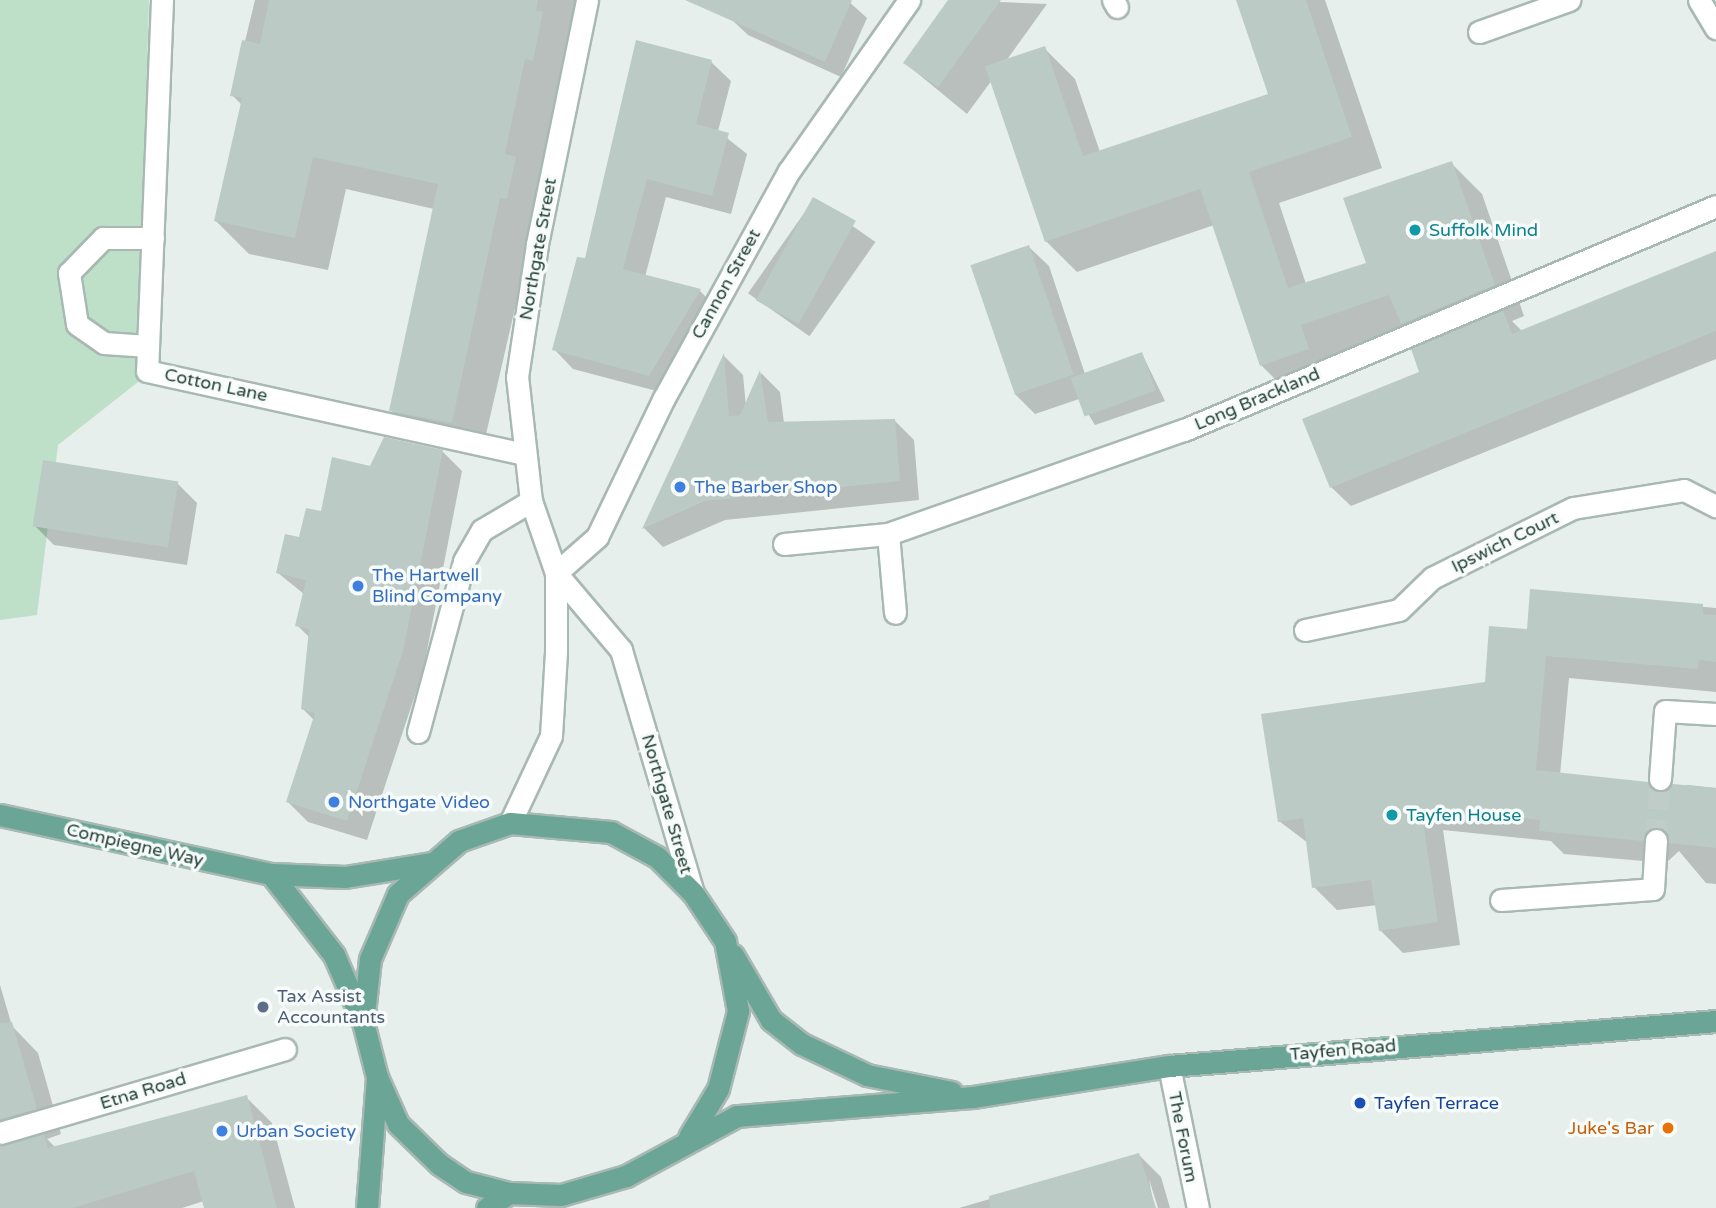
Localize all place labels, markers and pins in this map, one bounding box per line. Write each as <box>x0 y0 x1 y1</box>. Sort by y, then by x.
place label: Suffolk Mind <box>1429 219 1538 241</box>
marker: Suffolk Mind <box>1407 222 1423 238</box>
place label: The Barber Shop <box>694 476 837 498</box>
marker: The Barber Shop <box>672 479 688 495</box>
place label: The Hartwell Blind Company <box>372 565 502 608</box>
marker: The Hartwell Blind Company <box>350 578 366 594</box>
place label: Northgate Video <box>348 791 490 813</box>
marker: Northgate Video <box>326 794 342 810</box>
place label: Tayfen House <box>1406 804 1521 826</box>
marker: Tayfen House <box>1384 807 1400 823</box>
place label: Tax Assist Accountants <box>277 986 385 1028</box>
marker: Tax Assist Accountants <box>255 999 271 1015</box>
place label: Tayfen Terrace <box>1374 1092 1499 1114</box>
marker: Tayfen Terrace <box>1352 1095 1368 1111</box>
place label: Juke's Bar <box>1568 1117 1654 1139</box>
place label: Urban Society <box>236 1120 356 1142</box>
marker: Juke's Bar <box>1660 1120 1676 1136</box>
marker: Urban Society <box>214 1123 230 1139</box>

